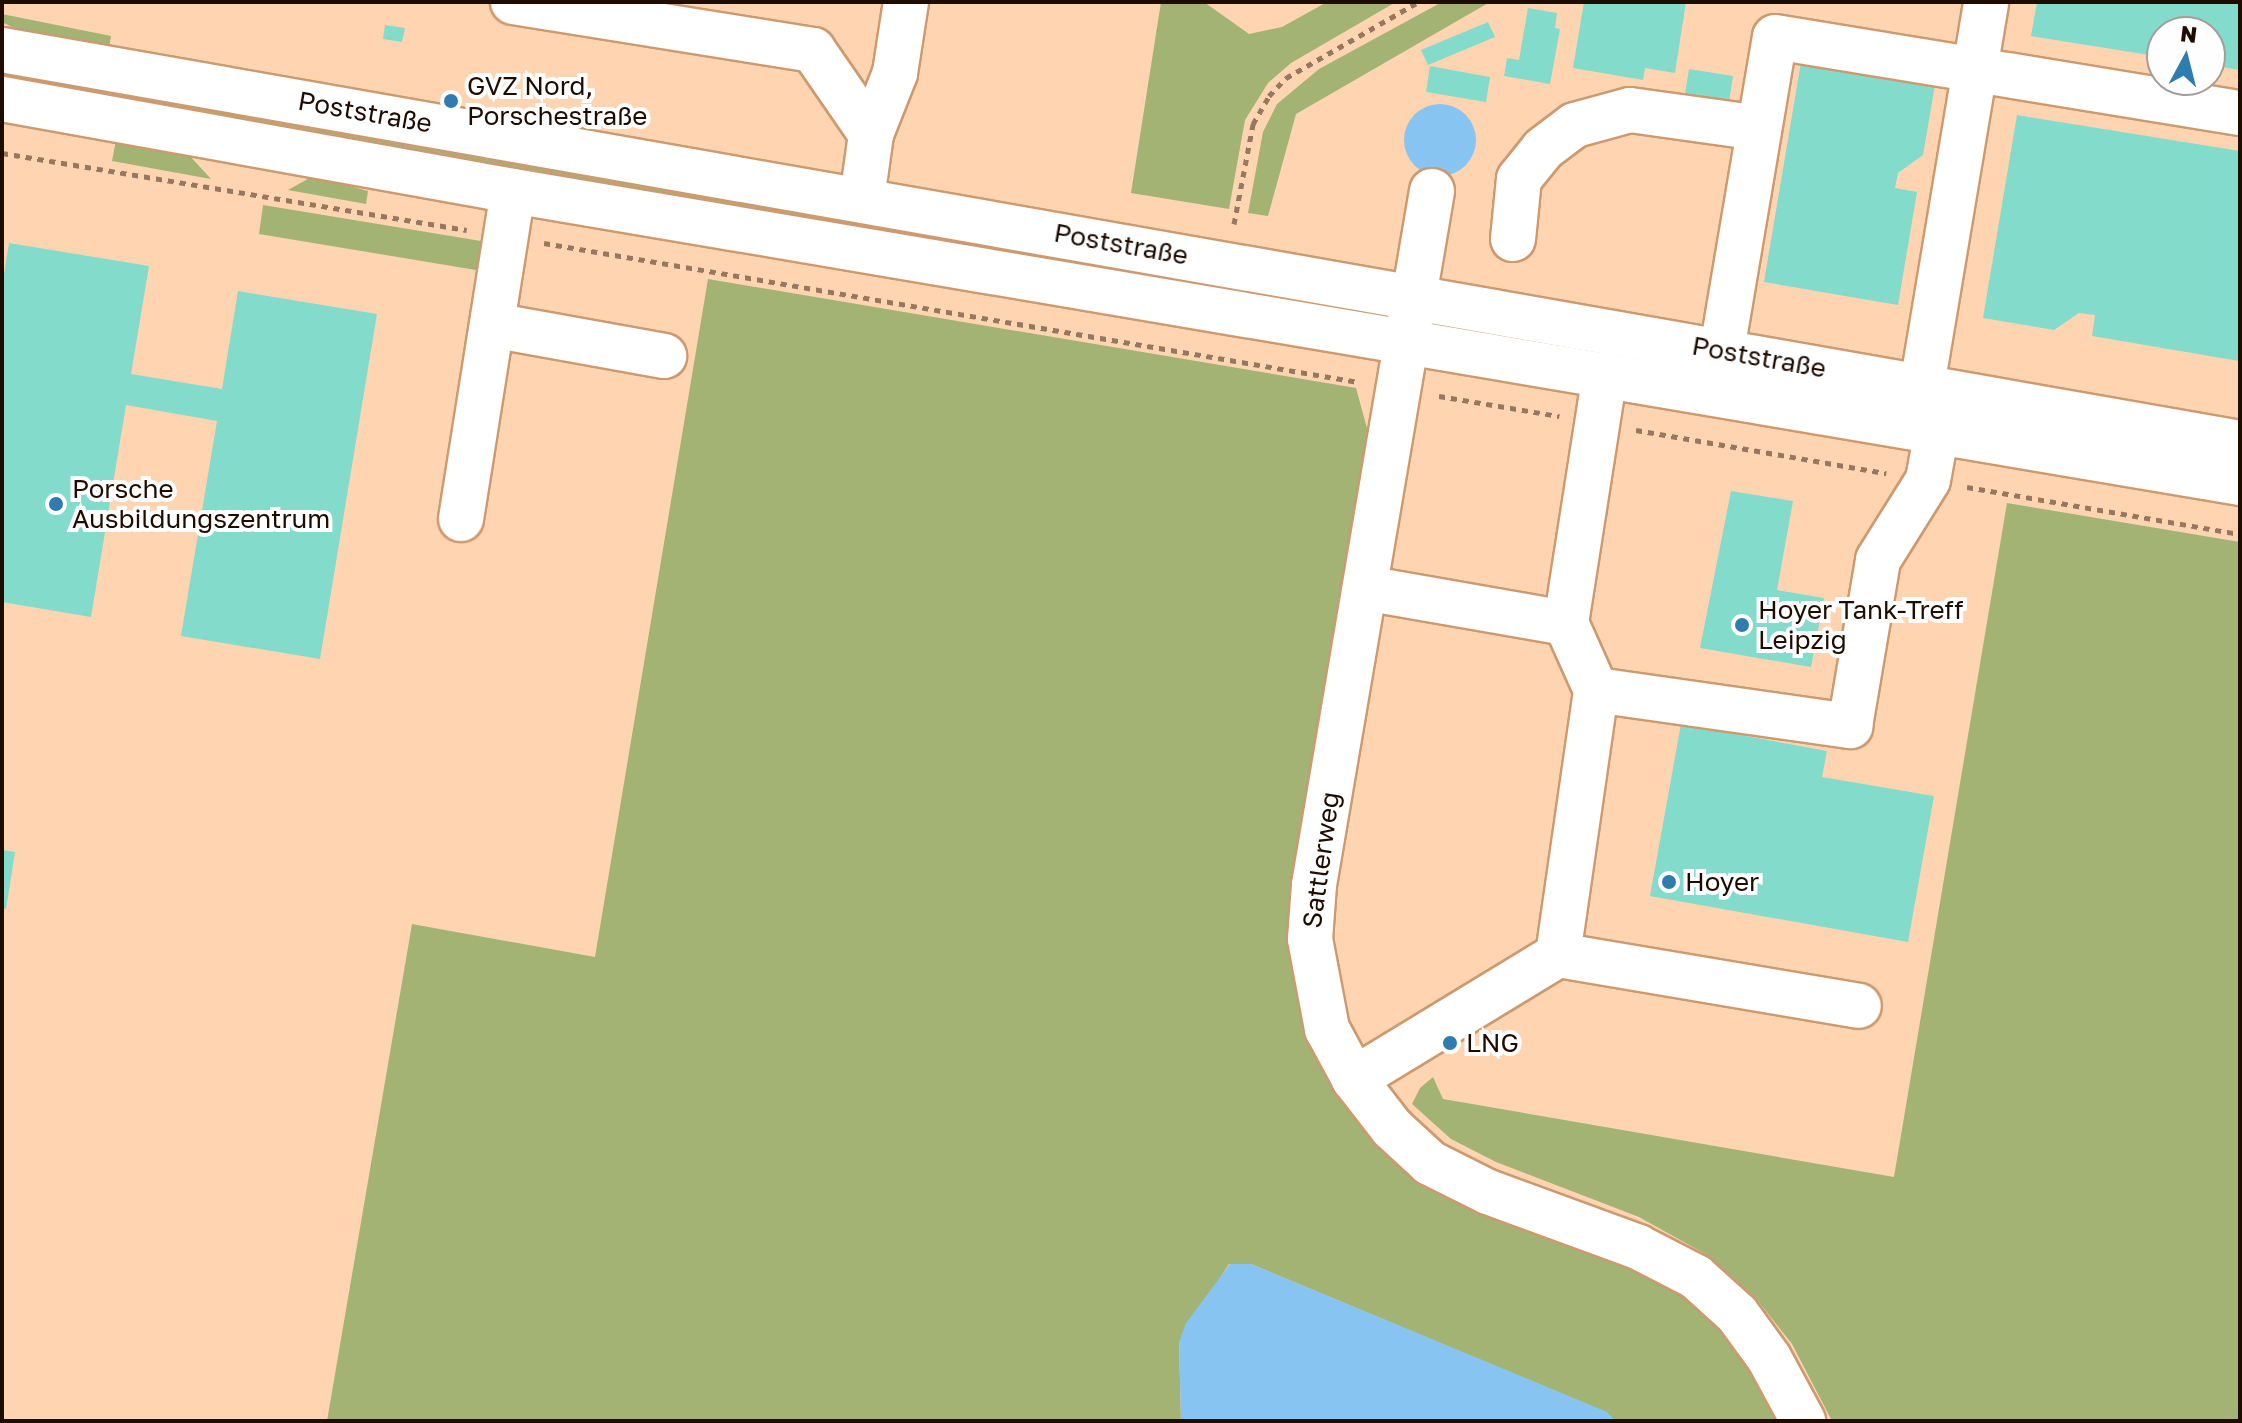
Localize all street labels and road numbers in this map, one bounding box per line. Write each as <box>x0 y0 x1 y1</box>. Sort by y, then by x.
street label: Poststraße <box>296 85 434 139</box>
street label: Poststraße <box>1052 217 1190 271</box>
street label: Poststraße <box>1690 330 1828 384</box>
street label: Sattlerweg <box>1296 790 1346 930</box>

